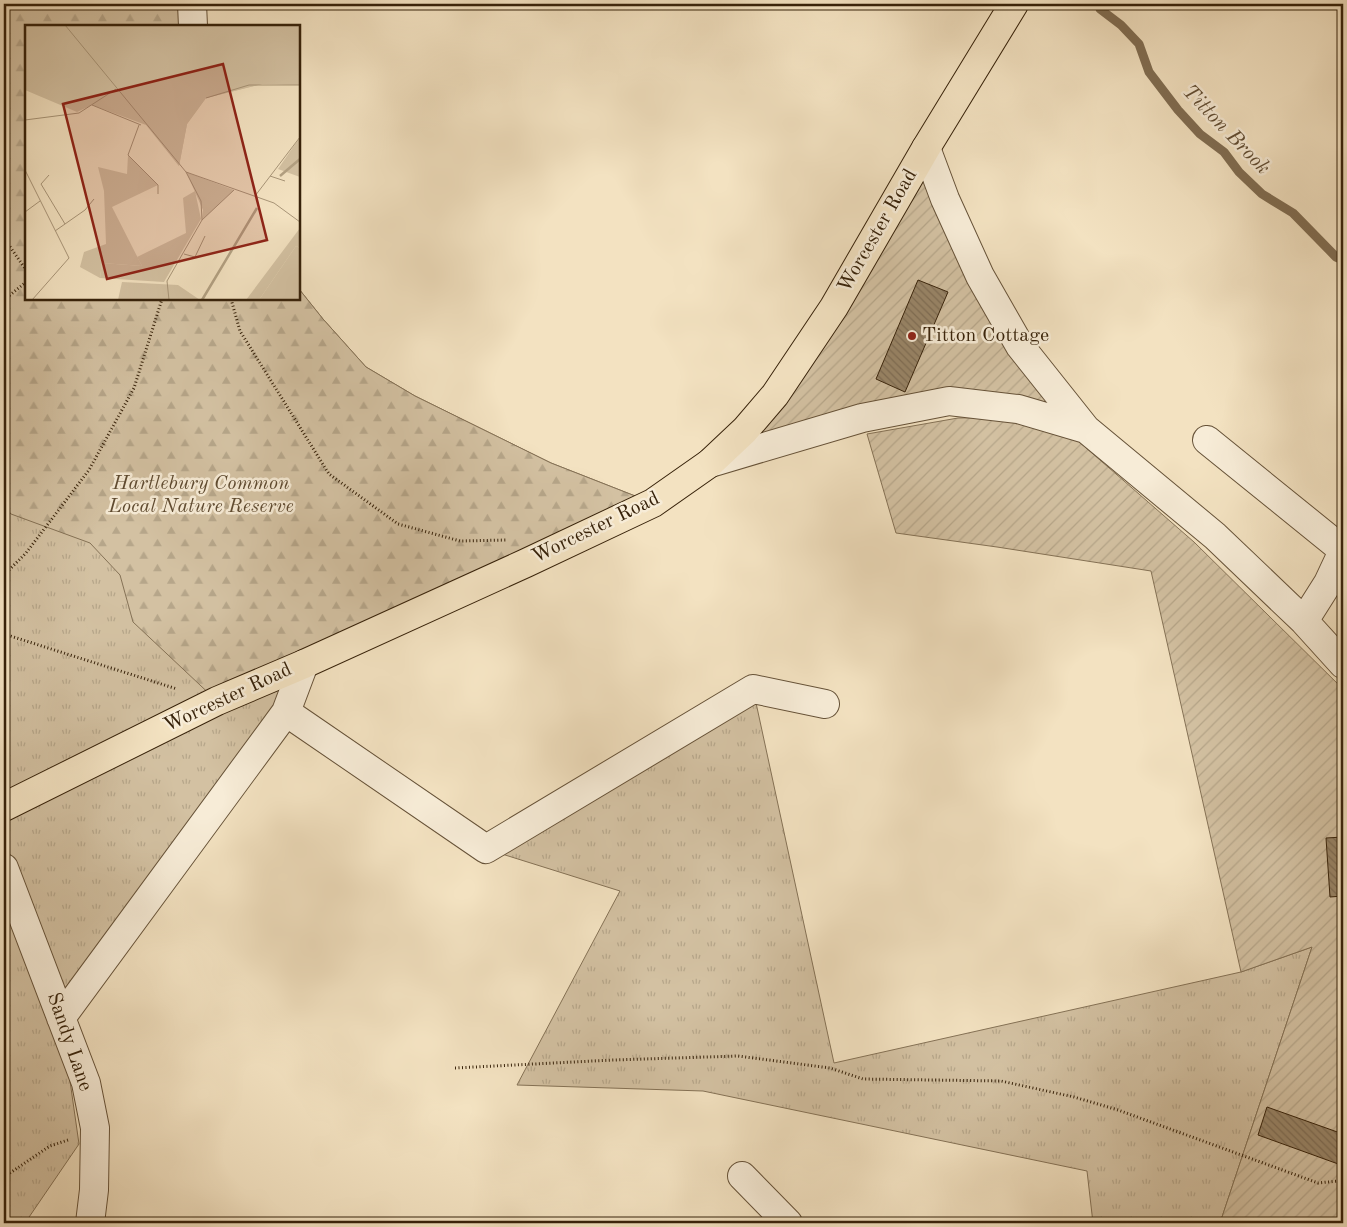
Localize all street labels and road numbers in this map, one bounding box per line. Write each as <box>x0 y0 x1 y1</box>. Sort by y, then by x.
street label: Worcester Road <box>835 166 921 296</box>
street label: Worcester Road <box>529 489 663 567</box>
street label: Worcester Road <box>161 660 295 736</box>
street label: Sandy Lane <box>43 990 95 1094</box>

